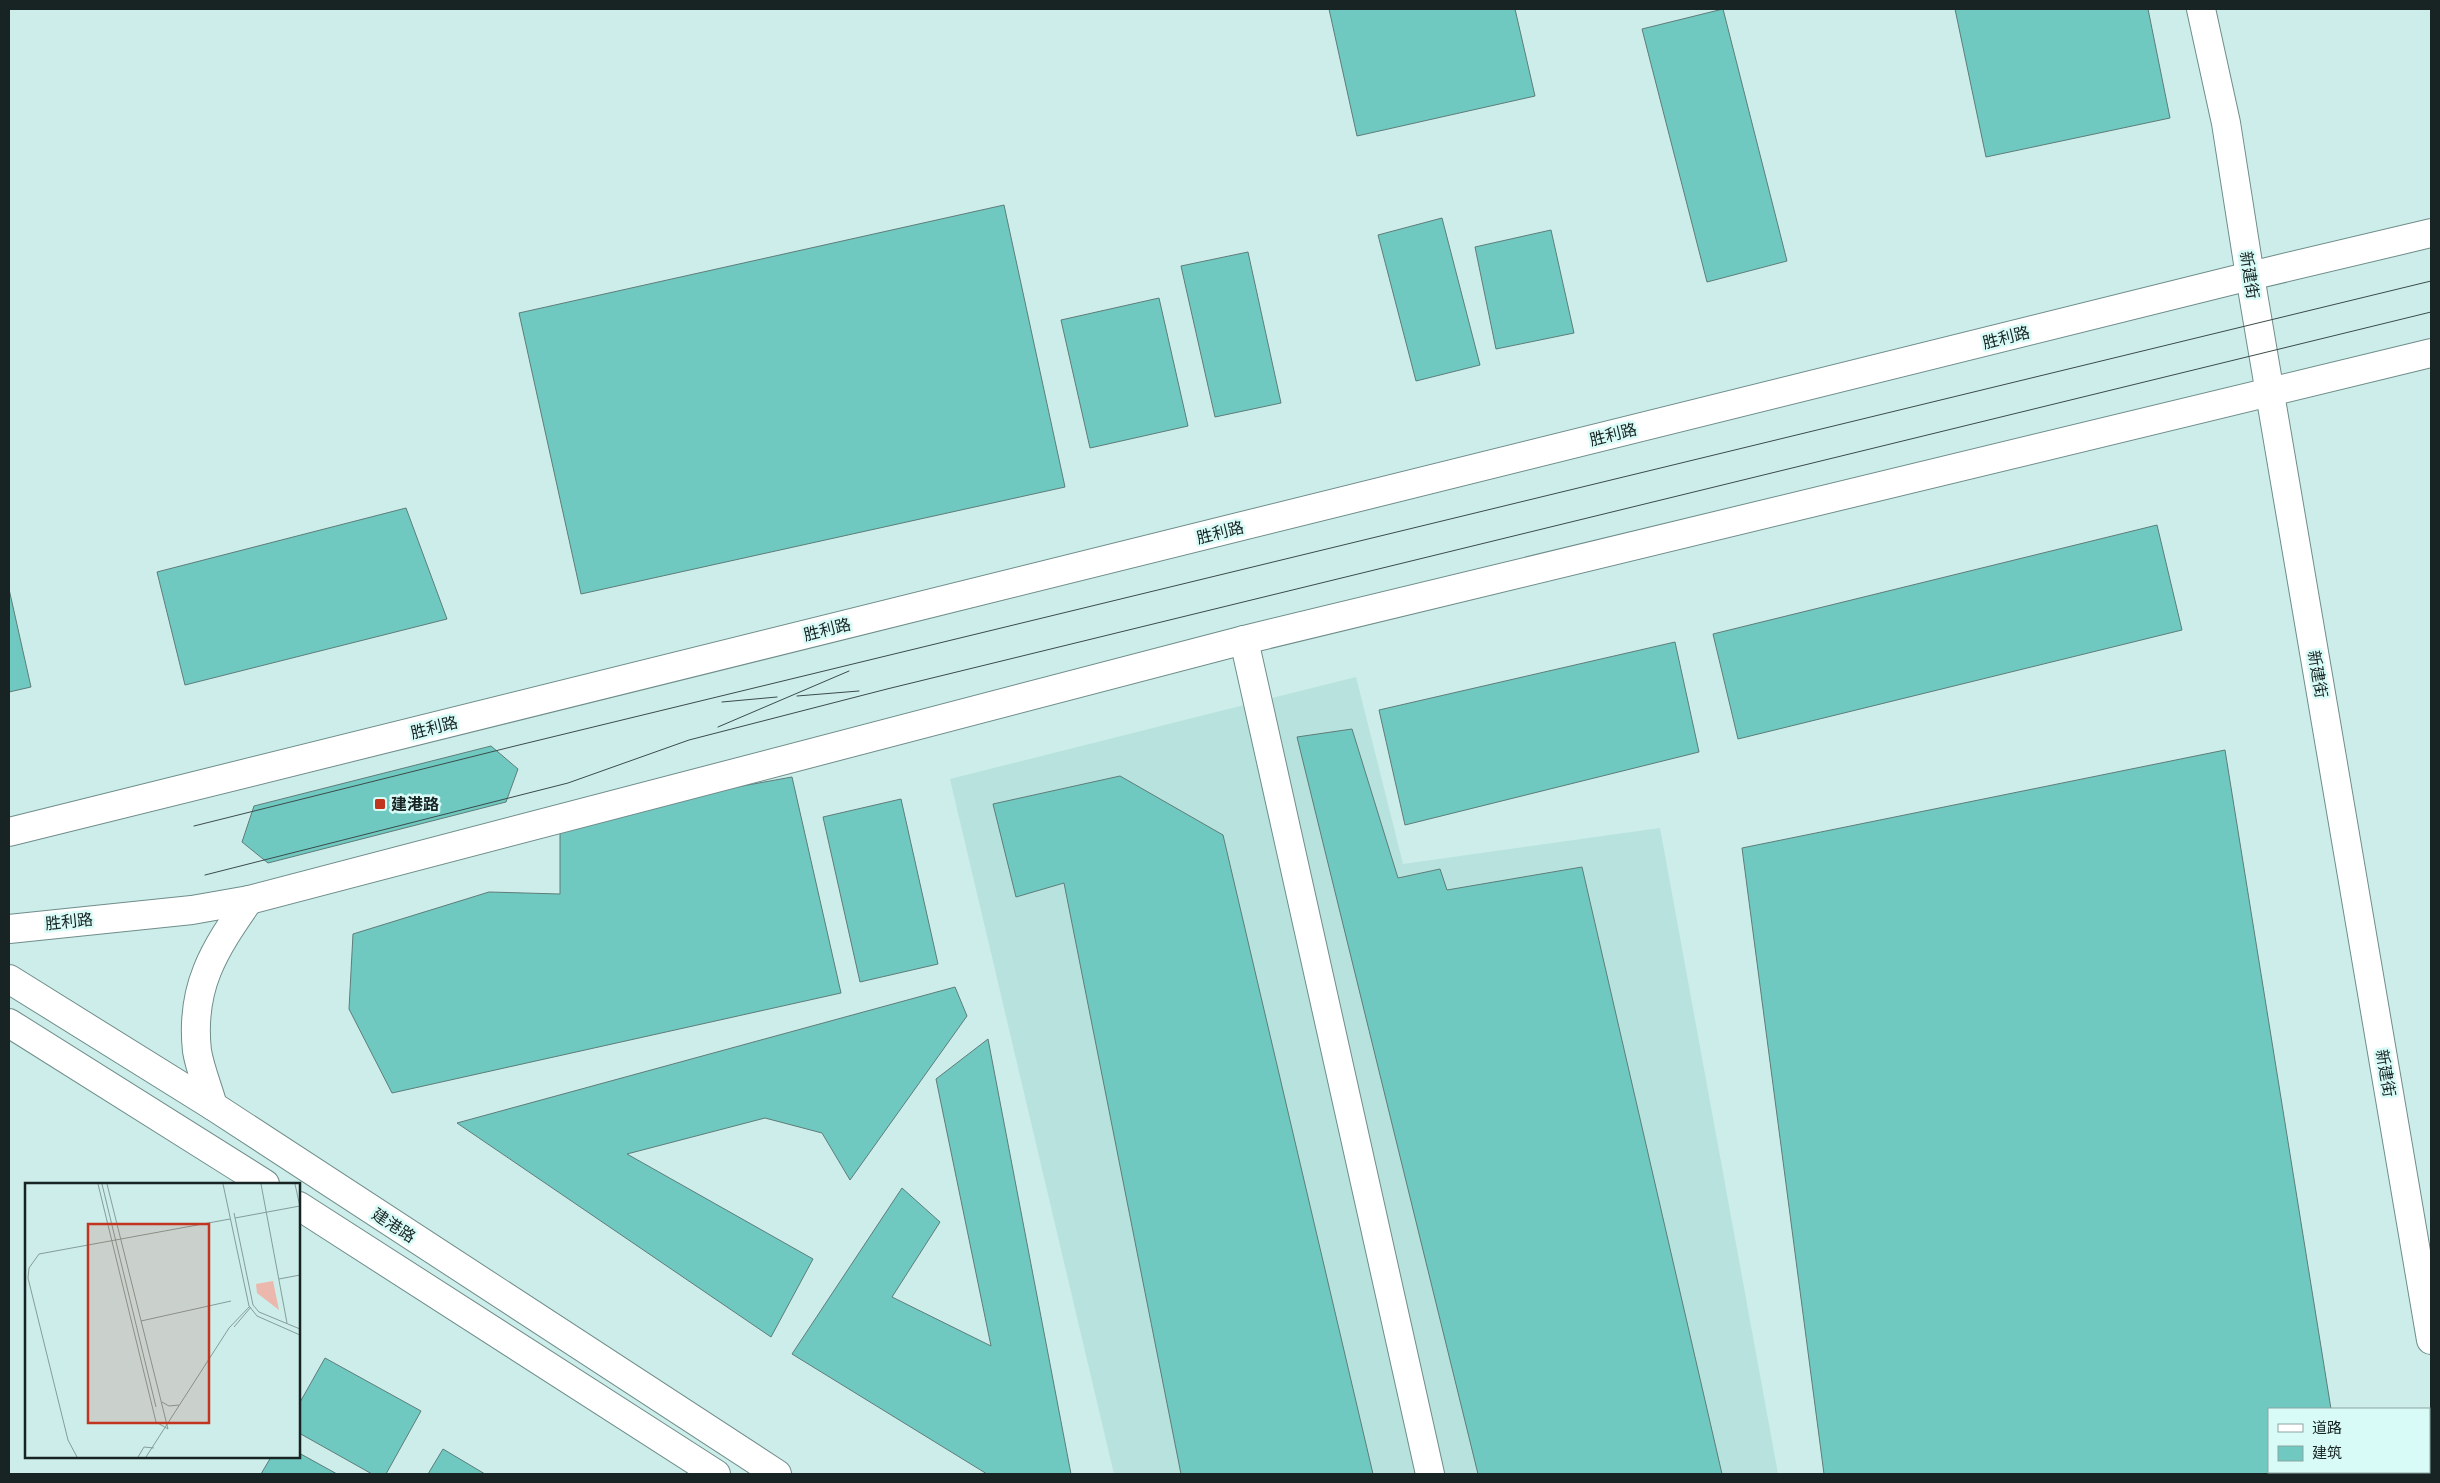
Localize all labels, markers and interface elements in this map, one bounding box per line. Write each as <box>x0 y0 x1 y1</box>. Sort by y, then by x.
street label: 新建街 <box>2235 250 2265 300</box>
street label: 胜利路 <box>1980 321 2032 353</box>
street label: 胜利路 <box>1587 418 1639 450</box>
street label: 胜利路 <box>1194 516 1246 548</box>
street label: 胜利路 <box>801 613 853 645</box>
street label: 新建街 <box>2303 648 2333 700</box>
street label: 胜利路 <box>408 711 460 743</box>
place label: 建港路 <box>391 793 439 815</box>
marker: 建港路 <box>373 797 387 811</box>
street label: 胜利路 <box>44 908 94 934</box>
street label: 新建街 <box>2371 1047 2401 1099</box>
inset map <box>25 1183 300 1458</box>
street label: 建港路 <box>368 1203 420 1247</box>
legend <box>2268 1408 2430 1473</box>
text: 道路 <box>2312 1417 2342 1437</box>
text: 建筑 <box>2312 1442 2342 1462</box>

